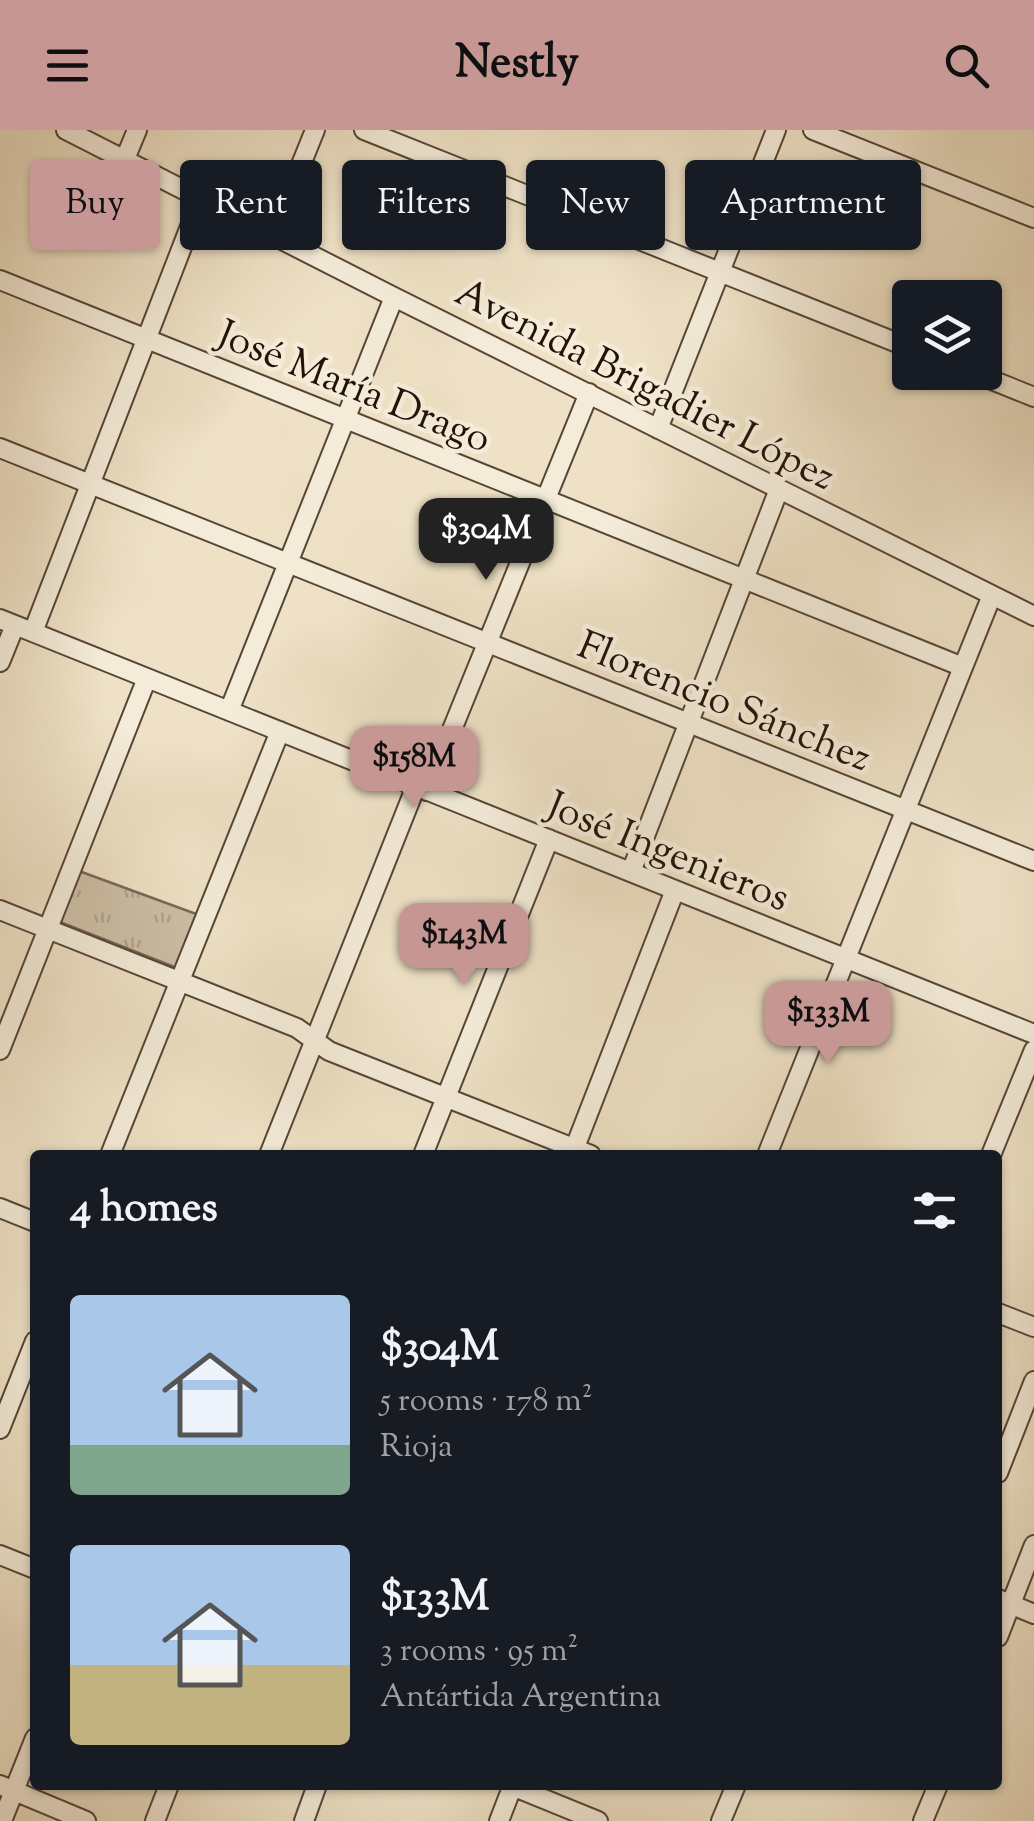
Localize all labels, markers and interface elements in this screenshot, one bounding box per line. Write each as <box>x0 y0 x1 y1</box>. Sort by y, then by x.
text: Nestly <box>455 33 579 98</box>
icon: menu <box>40 38 95 93</box>
icon: search <box>939 38 994 93</box>
chip: Buy <box>30 160 160 250</box>
chip: Rent <box>180 160 322 250</box>
chip: Filters <box>342 160 506 250</box>
chip: New <box>526 160 665 250</box>
chip: Apartment <box>685 160 921 250</box>
street label: Avenida Brigadier López <box>444 266 844 508</box>
map controls <box>892 280 1002 390</box>
button: layers <box>892 280 1002 390</box>
street label: José María Drago <box>206 308 498 470</box>
pin: $304M <box>416 498 556 583</box>
text: $304M <box>441 507 531 553</box>
street label: Florencio Sánchez <box>568 619 878 789</box>
pin: $158M <box>344 726 484 811</box>
text: $158M <box>372 735 456 781</box>
street label: José Ingenieros <box>536 779 797 929</box>
pin: $143M <box>394 903 534 988</box>
text: $143M <box>421 912 507 958</box>
pin: $133M <box>758 981 898 1066</box>
text: $133M <box>786 990 870 1036</box>
text: 4 homes <box>70 1180 218 1240</box>
icon: filters <box>907 1183 962 1238</box>
text: $304M <box>380 1319 499 1379</box>
icon: home <box>150 1335 270 1455</box>
text: 5 rooms · 178 m² <box>380 1379 592 1425</box>
text: Rioja <box>380 1425 453 1471</box>
text: $133M <box>380 1569 489 1629</box>
icon: home <box>150 1585 270 1705</box>
text: 3 rooms · 95 m² <box>380 1629 578 1675</box>
text: Antártida Argentina <box>380 1675 661 1721</box>

